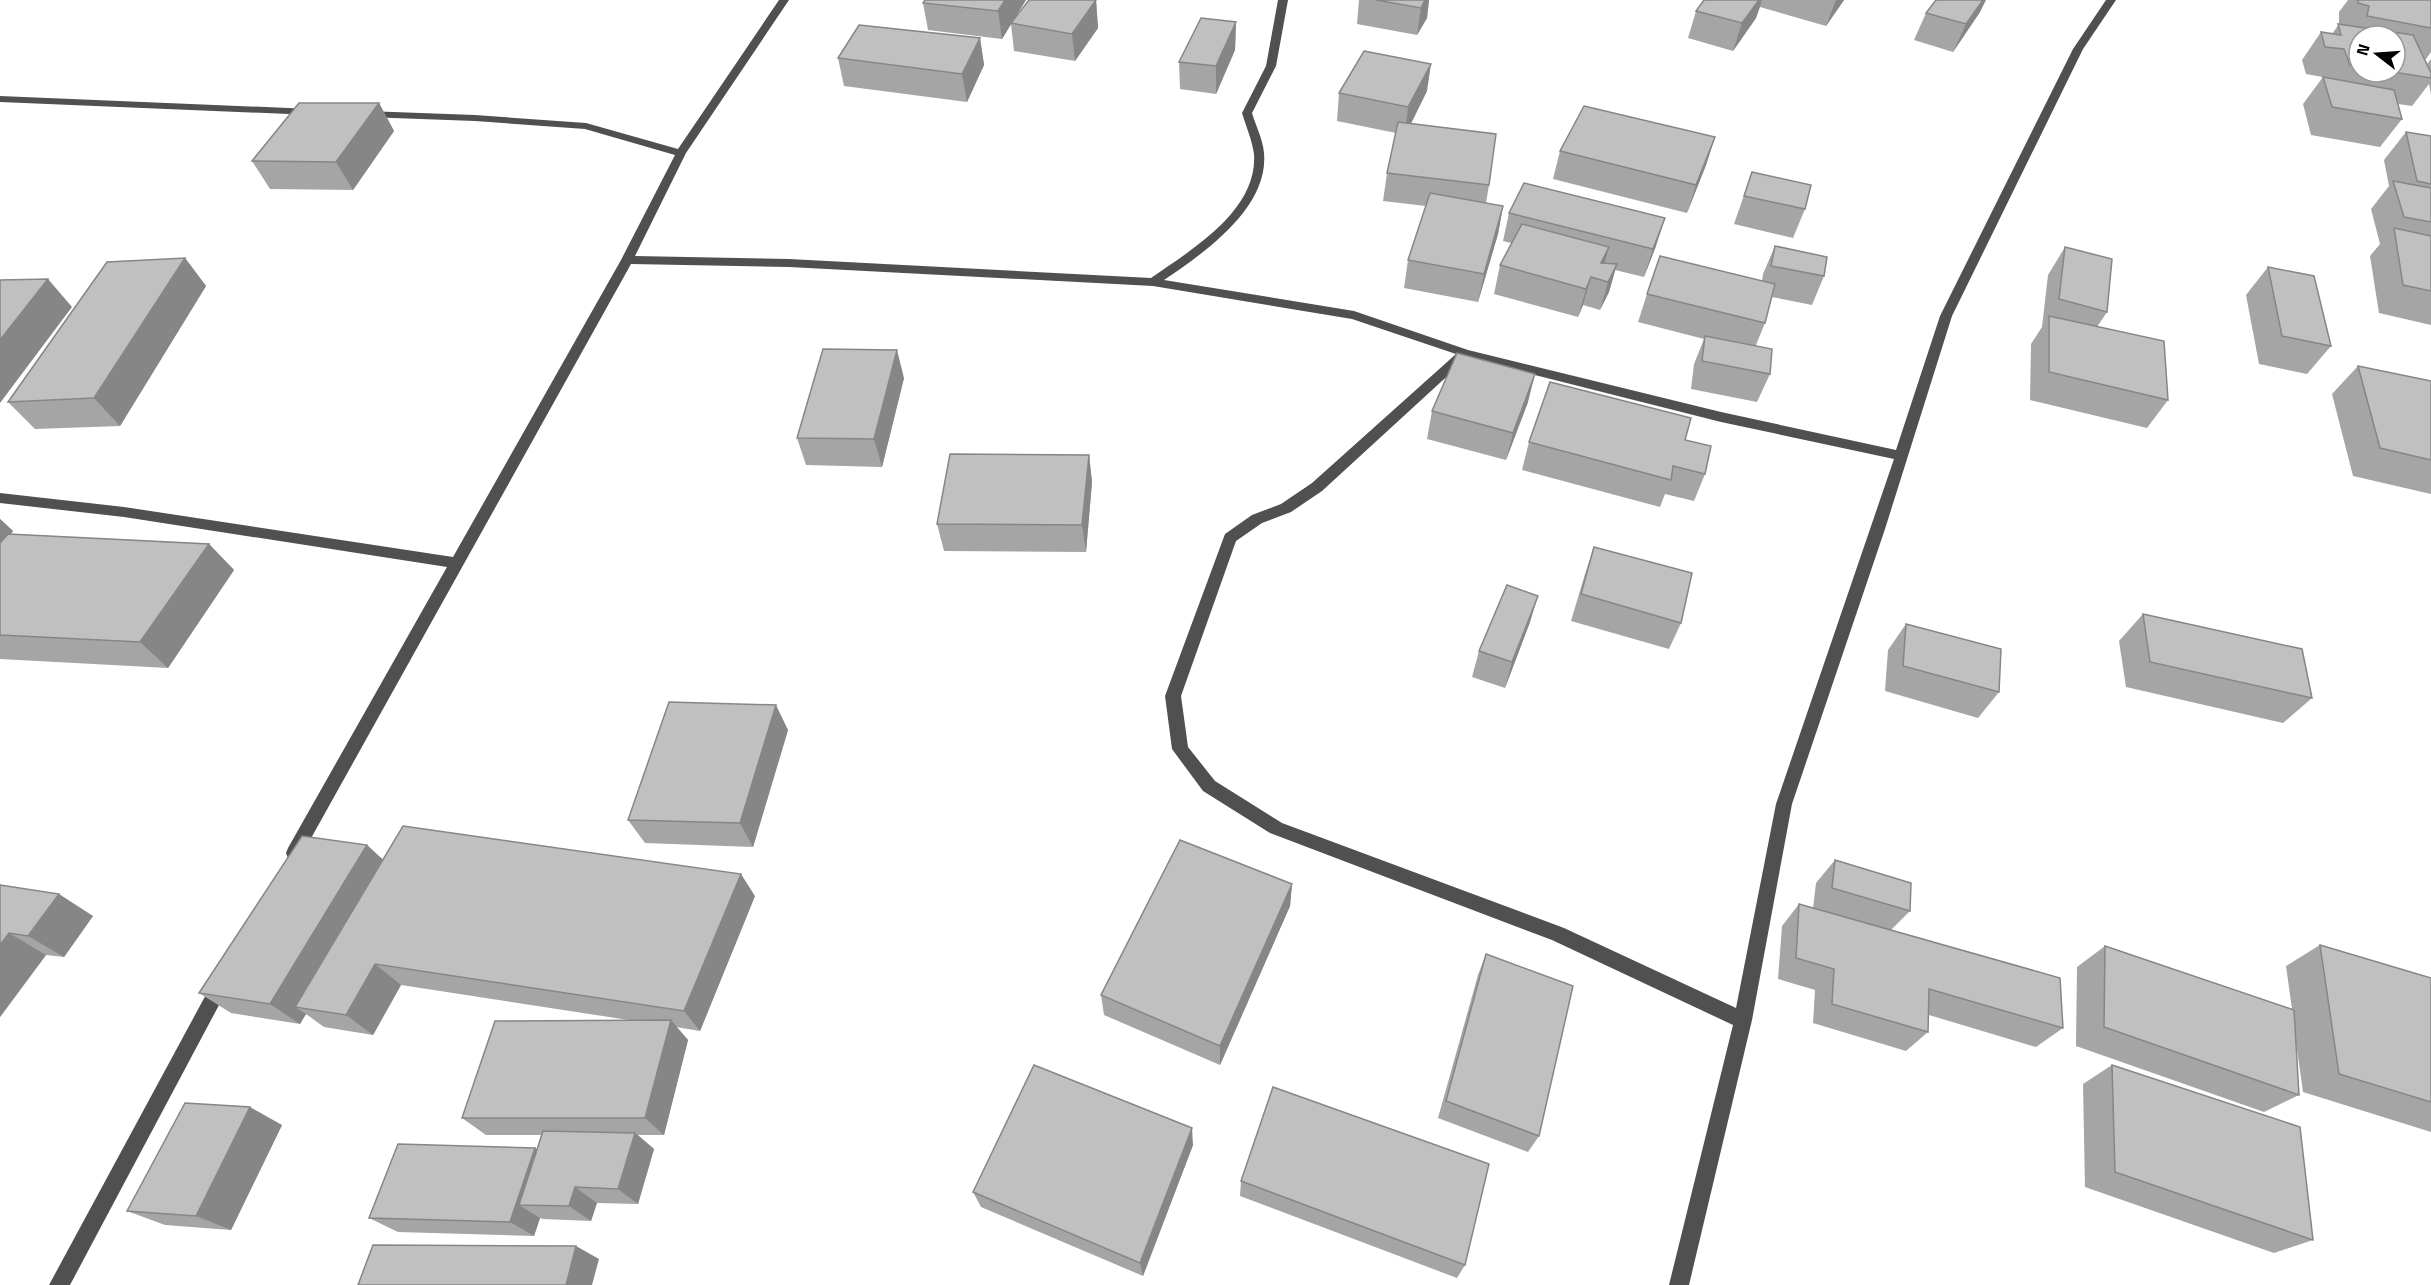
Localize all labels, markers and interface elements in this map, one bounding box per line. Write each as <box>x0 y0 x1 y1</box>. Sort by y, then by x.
north arrow <box>2347 24 2407 84</box>
text: N <box>2350 41 2376 58</box>

